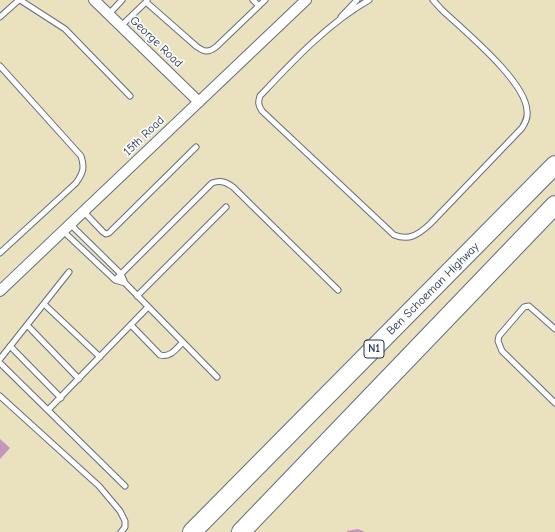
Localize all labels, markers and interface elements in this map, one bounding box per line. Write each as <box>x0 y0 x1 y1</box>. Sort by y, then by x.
street label: George Road <box>127 13 185 71</box>
street label: 15th Road <box>121 113 167 159</box>
street label: Ben Schoeman Highway <box>384 240 482 338</box>
road number: N1 <box>364 340 384 358</box>

